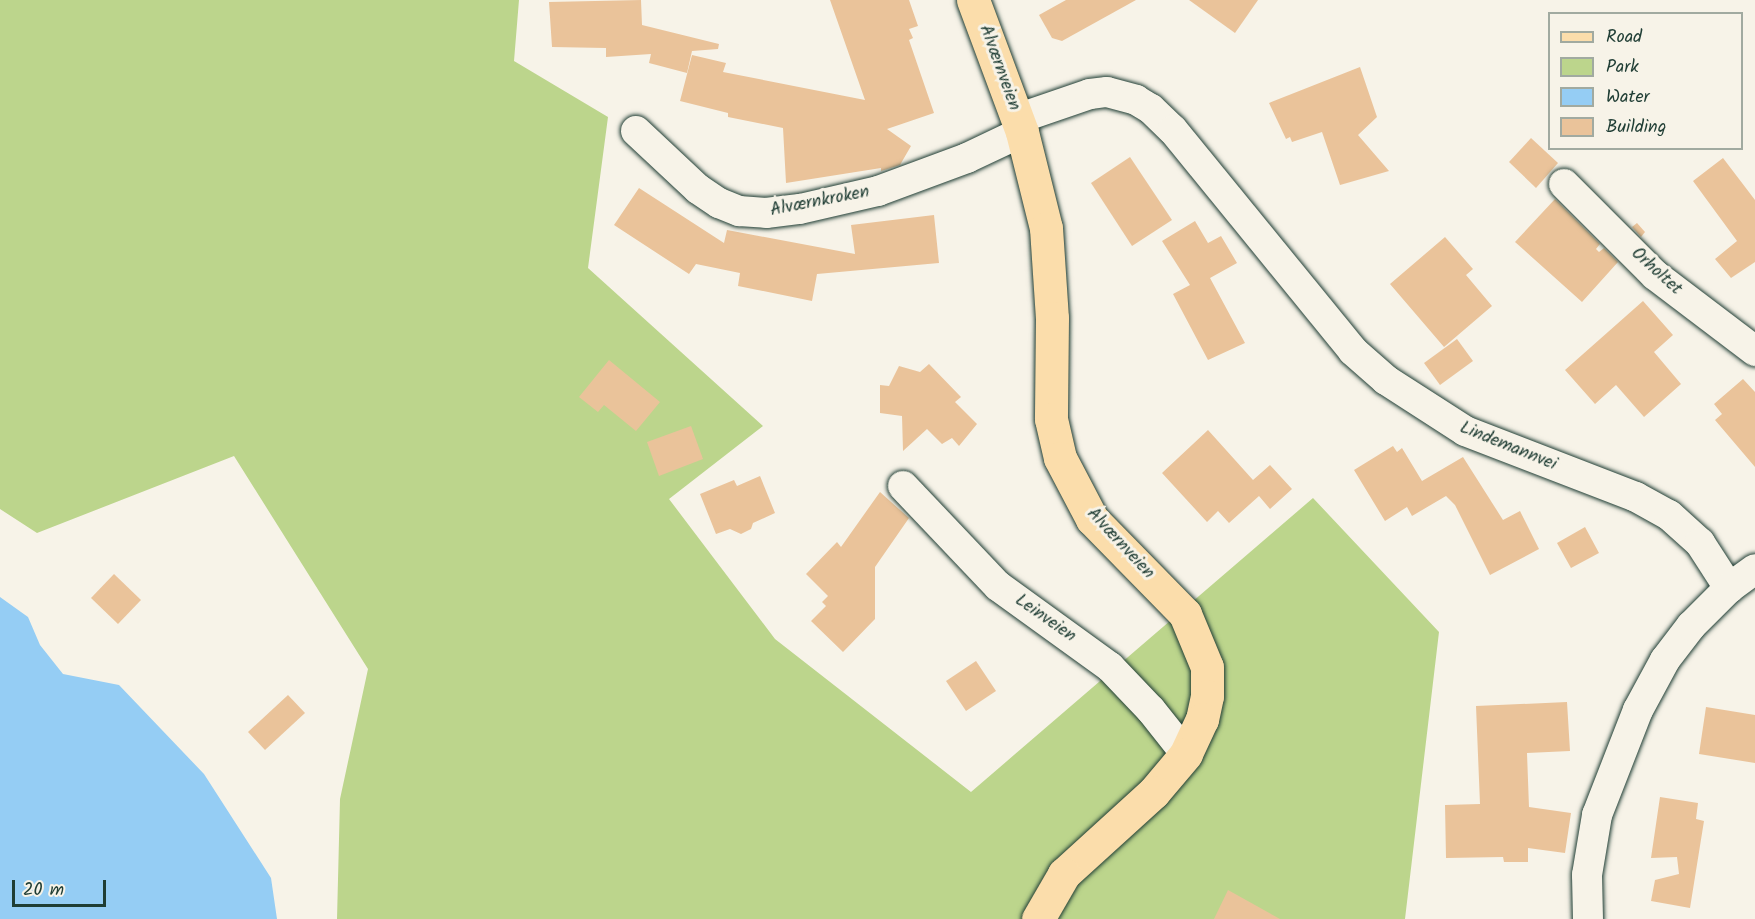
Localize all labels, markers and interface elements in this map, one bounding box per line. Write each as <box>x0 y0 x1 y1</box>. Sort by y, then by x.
legend <box>1548 12 1743 150</box>
street label: Alværnveien <box>974 22 1024 114</box>
text: Road <box>1606 23 1642 52</box>
text: Park <box>1606 53 1639 82</box>
text: Water <box>1606 83 1650 112</box>
text: Building <box>1606 113 1666 142</box>
street label: Alværnkroken <box>769 182 871 222</box>
street label: Orholtet <box>1626 243 1686 301</box>
street label: Lindemannvei <box>1456 418 1560 476</box>
street label: Alværnveien <box>1082 504 1158 584</box>
street label: Leinveien <box>1010 590 1080 648</box>
scale bar <box>15 868 110 906</box>
text: 20 m <box>23 876 64 905</box>

